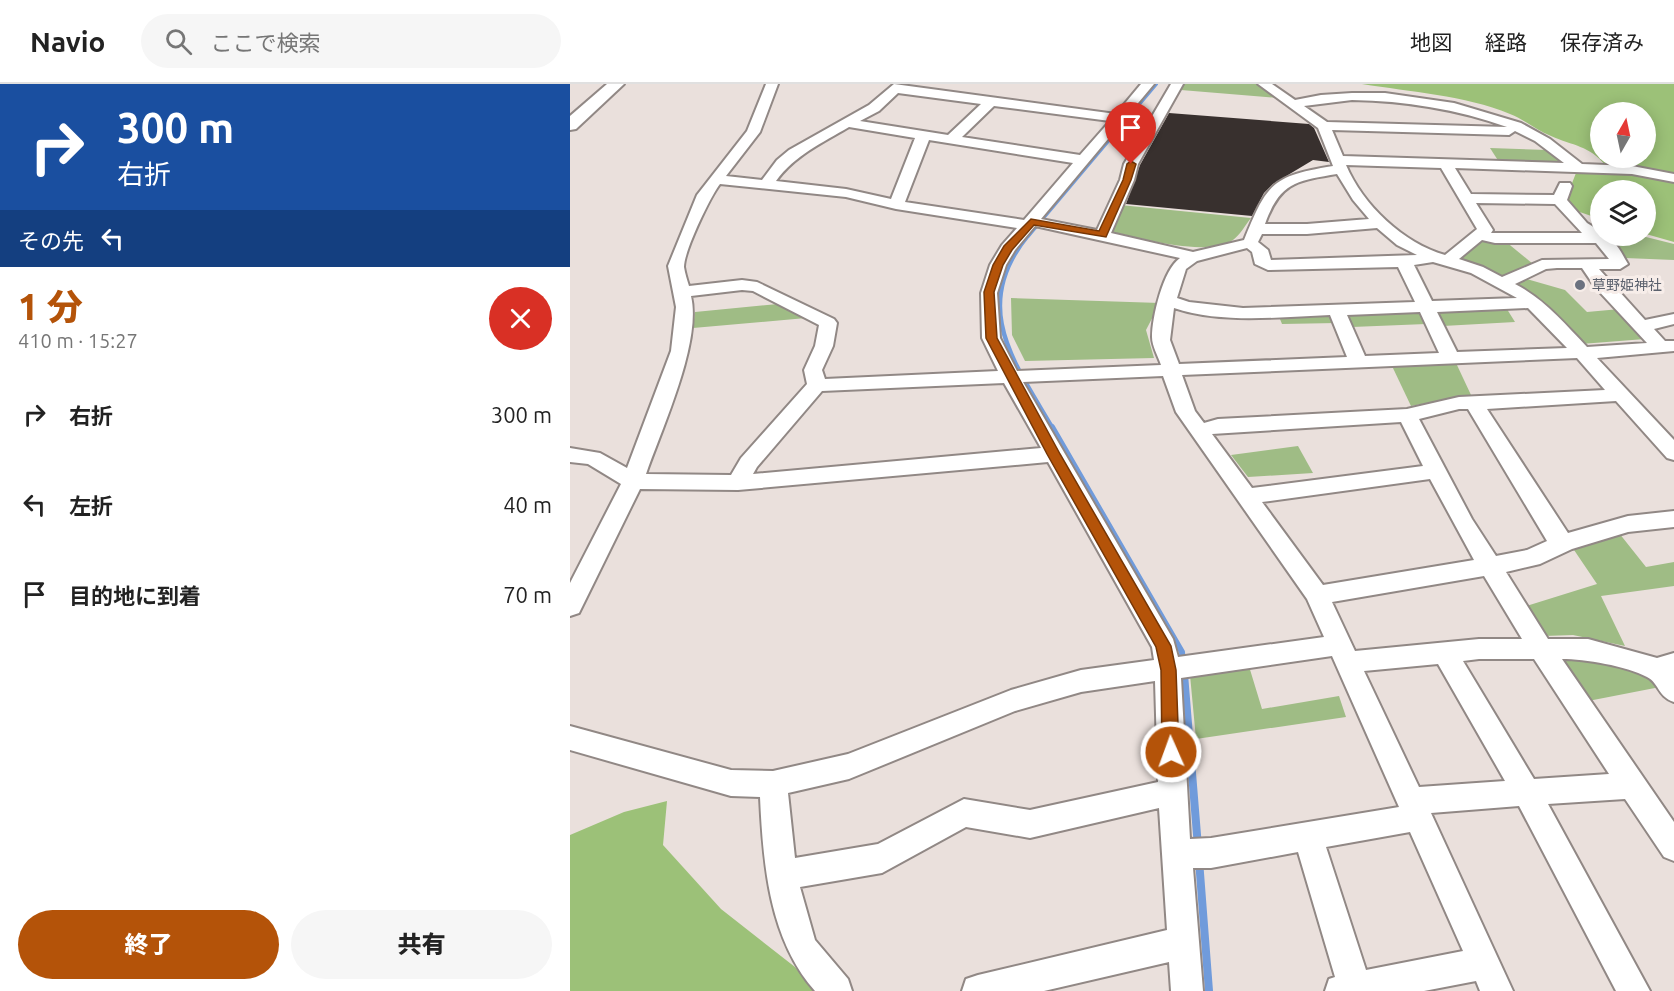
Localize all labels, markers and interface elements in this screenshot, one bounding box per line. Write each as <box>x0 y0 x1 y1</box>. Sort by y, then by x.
search box <box>141 14 561 68</box>
icon: search <box>162 25 195 58</box>
text: Navio <box>30 26 105 57</box>
text: ここで検索 <box>210 30 320 55</box>
text: 地図 <box>1410 30 1452 54</box>
text: 経路 <box>1485 30 1527 54</box>
text: 保存済み <box>1560 30 1644 54</box>
pin <box>1105 102 1156 164</box>
north arrow <box>1590 102 1656 168</box>
map controls <box>1590 102 1656 246</box>
text: 300 m <box>117 104 234 151</box>
icon: right <box>18 108 96 186</box>
icon: arrive <box>1114 111 1147 144</box>
text: 右折 <box>117 159 171 189</box>
button: layers <box>1590 180 1656 246</box>
icon: left <box>96 222 129 255</box>
text: その先 <box>18 228 84 253</box>
place label: 草野姫神社 <box>1592 277 1662 293</box>
marker: 草野姫神社 <box>1573 278 1587 292</box>
text: 1 分 <box>18 286 83 327</box>
button: close <box>489 287 552 350</box>
text: 410 m · 15:27 <box>18 329 138 352</box>
icon: right <box>18 398 51 431</box>
text: 300 m <box>491 402 552 427</box>
text: 右折 <box>69 403 113 428</box>
icon: left <box>18 488 51 521</box>
text: 40 m <box>503 492 552 517</box>
text: 左折 <box>69 493 113 518</box>
icon: arrive <box>18 578 51 611</box>
text: 70 m <box>503 582 552 607</box>
text: 目的地に到着 <box>69 583 201 608</box>
position arrow <box>1139 720 1203 784</box>
button: 終了 <box>18 910 279 979</box>
button: 共有 <box>291 910 552 979</box>

